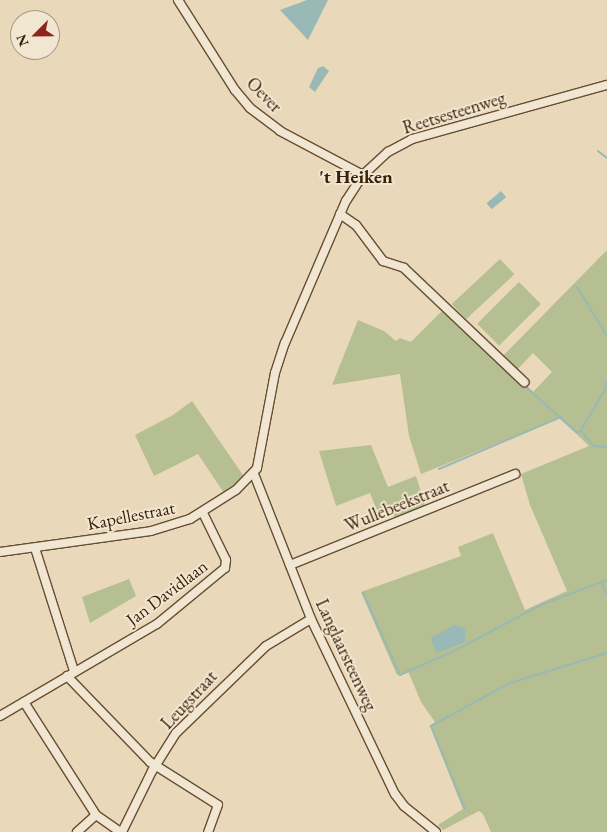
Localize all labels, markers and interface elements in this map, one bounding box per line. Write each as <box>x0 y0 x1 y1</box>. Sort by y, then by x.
north arrow <box>10 10 60 60</box>
text: N <box>12 32 33 49</box>
street label: Oever <box>242 73 286 117</box>
street label: Reetsesteenweg <box>400 87 508 139</box>
district label: 't Heiken <box>319 166 393 188</box>
street label: Wullebeekstraat <box>342 475 452 537</box>
street label: Kapellestraat <box>85 497 177 535</box>
street label: Jan Davidlaan <box>122 555 212 631</box>
street label: Langlaarsteenweg <box>311 596 381 714</box>
street label: Leugstraat <box>156 666 222 734</box>

